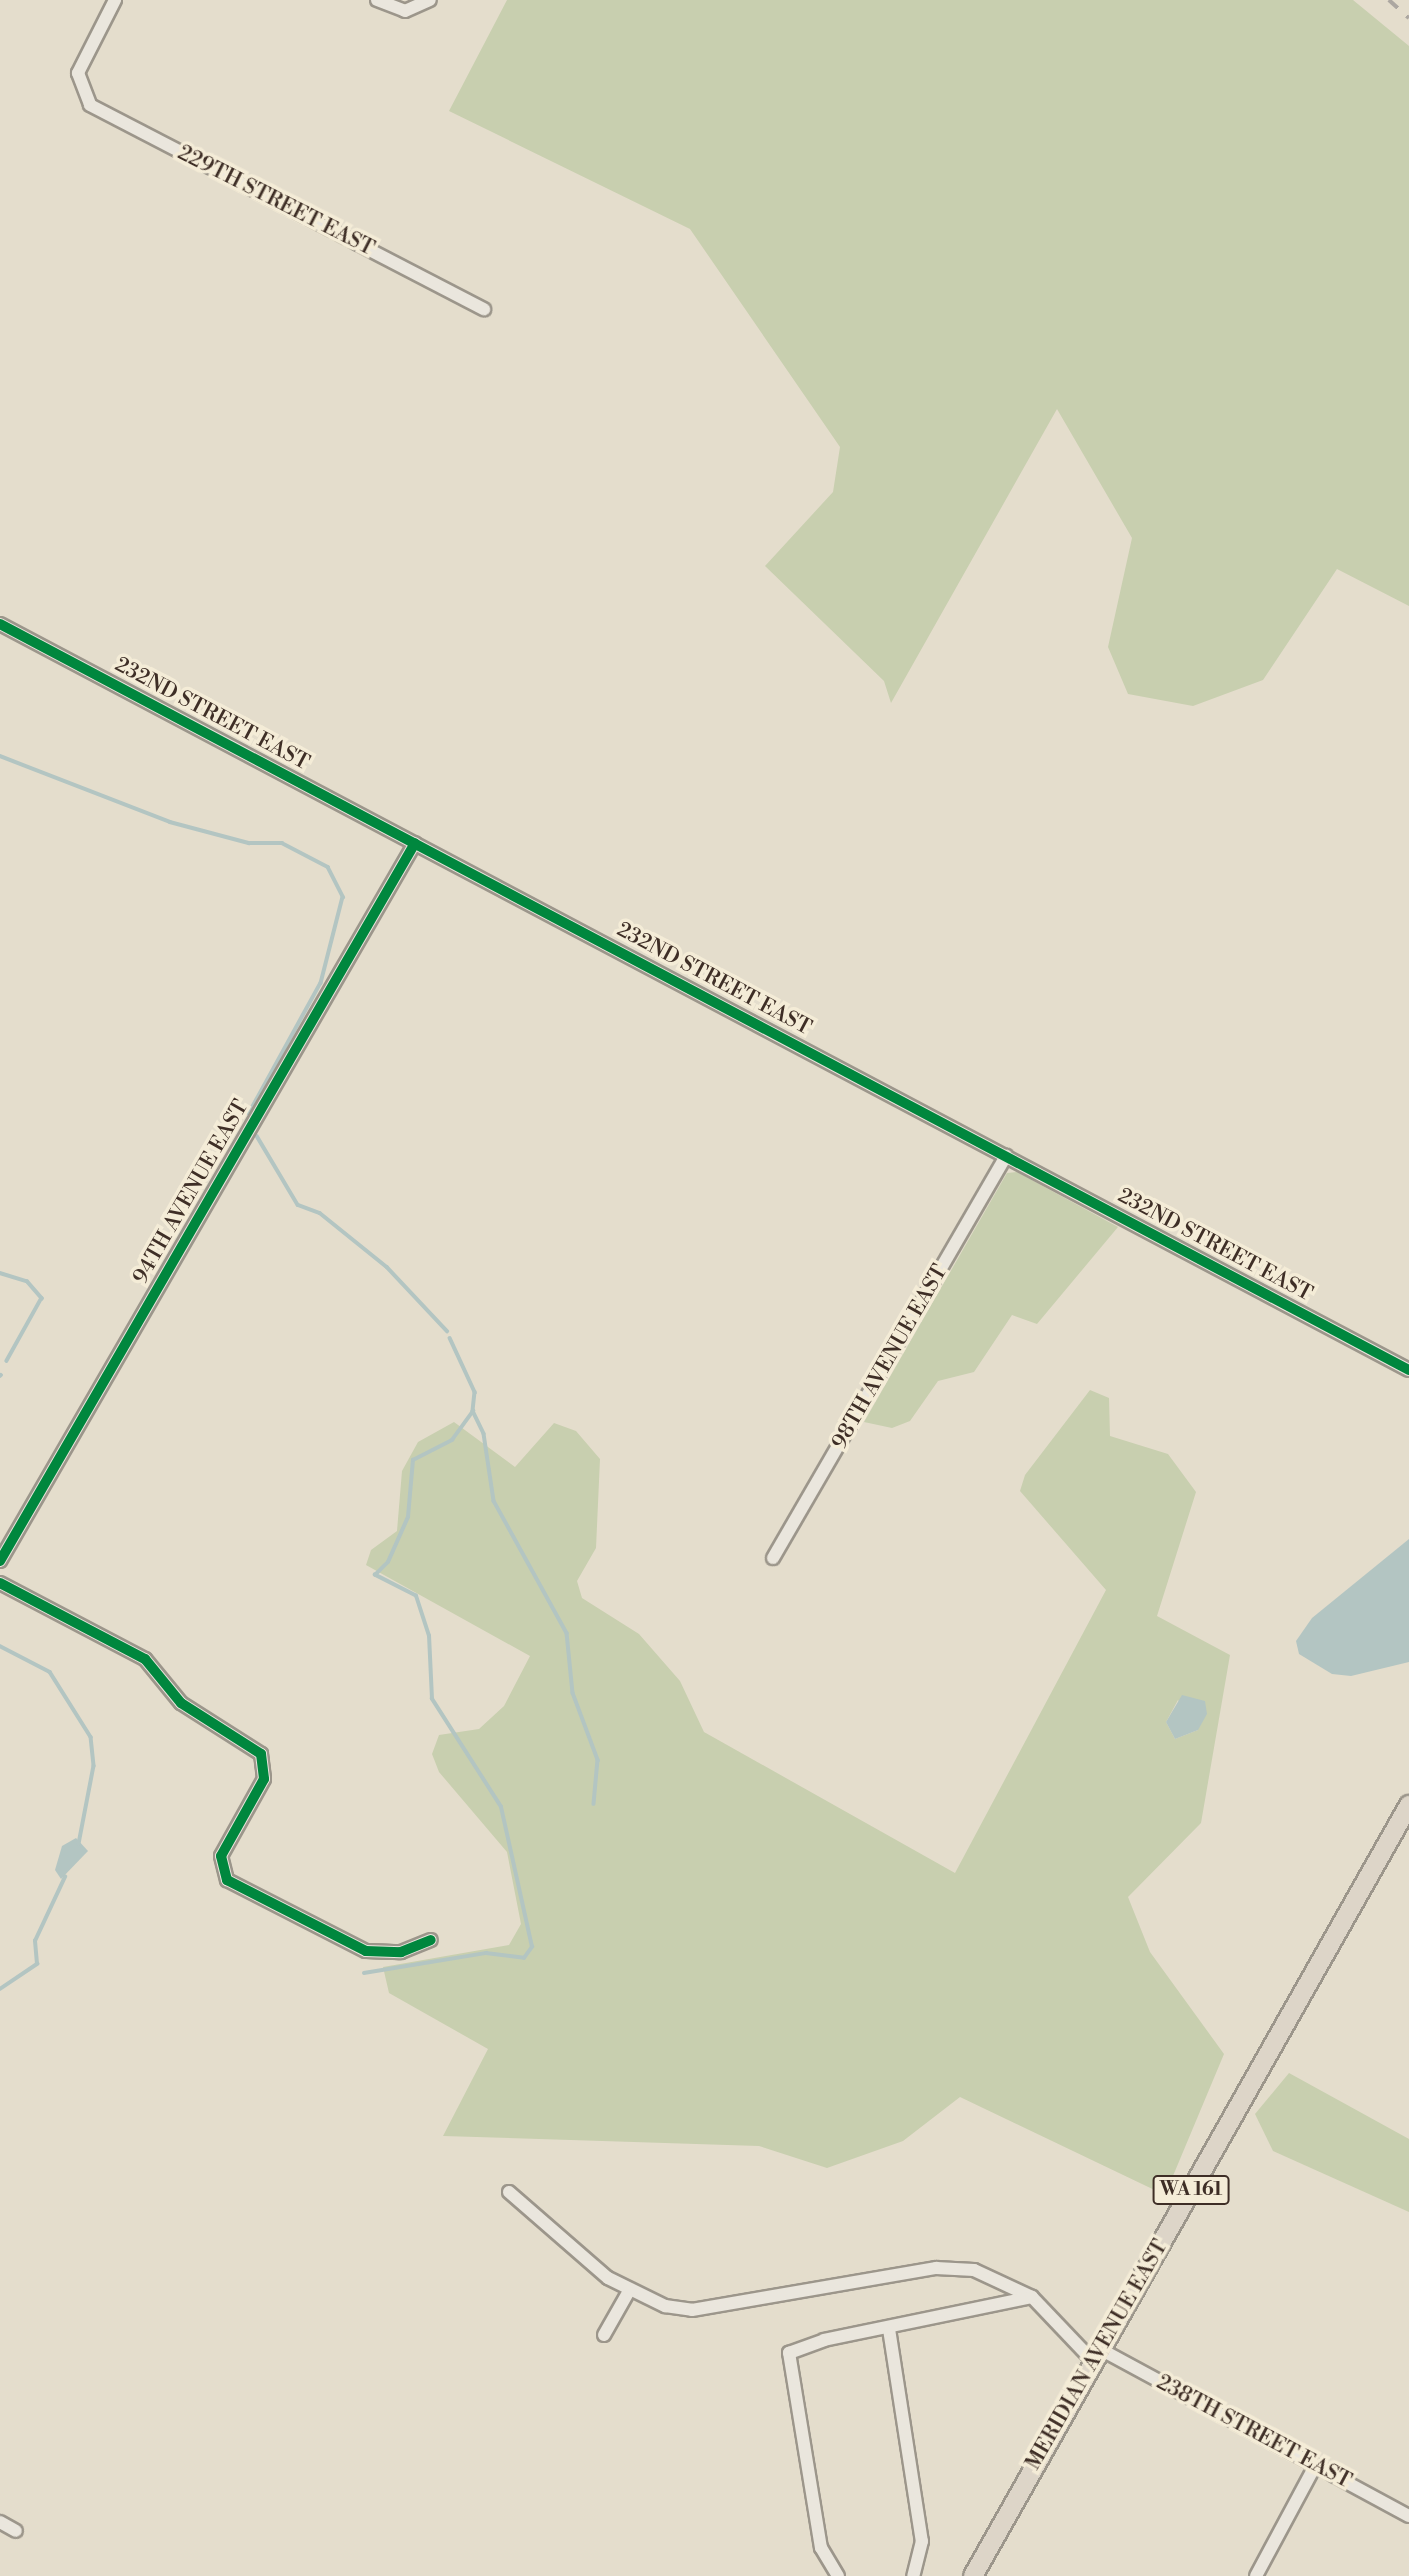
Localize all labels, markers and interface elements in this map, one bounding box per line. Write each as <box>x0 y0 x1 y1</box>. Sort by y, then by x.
street label: 229TH STREET EAST <box>174 140 378 262</box>
street label: 232ND STREET EAST <box>111 652 313 776</box>
street label: 232ND STREET EAST <box>613 917 815 1041</box>
street label: 94TH AVENUE EAST <box>128 1096 254 1288</box>
street label: 232ND STREET EAST <box>1114 1183 1316 1307</box>
street label: 98TH AVENUE EAST <box>827 1260 953 1454</box>
road number: WA 161 <box>1152 2174 1230 2206</box>
street label: MERIDIAN AVENUE EAST <box>1021 2236 1173 2474</box>
street label: 238TH STREET EAST <box>1152 2370 1356 2494</box>

